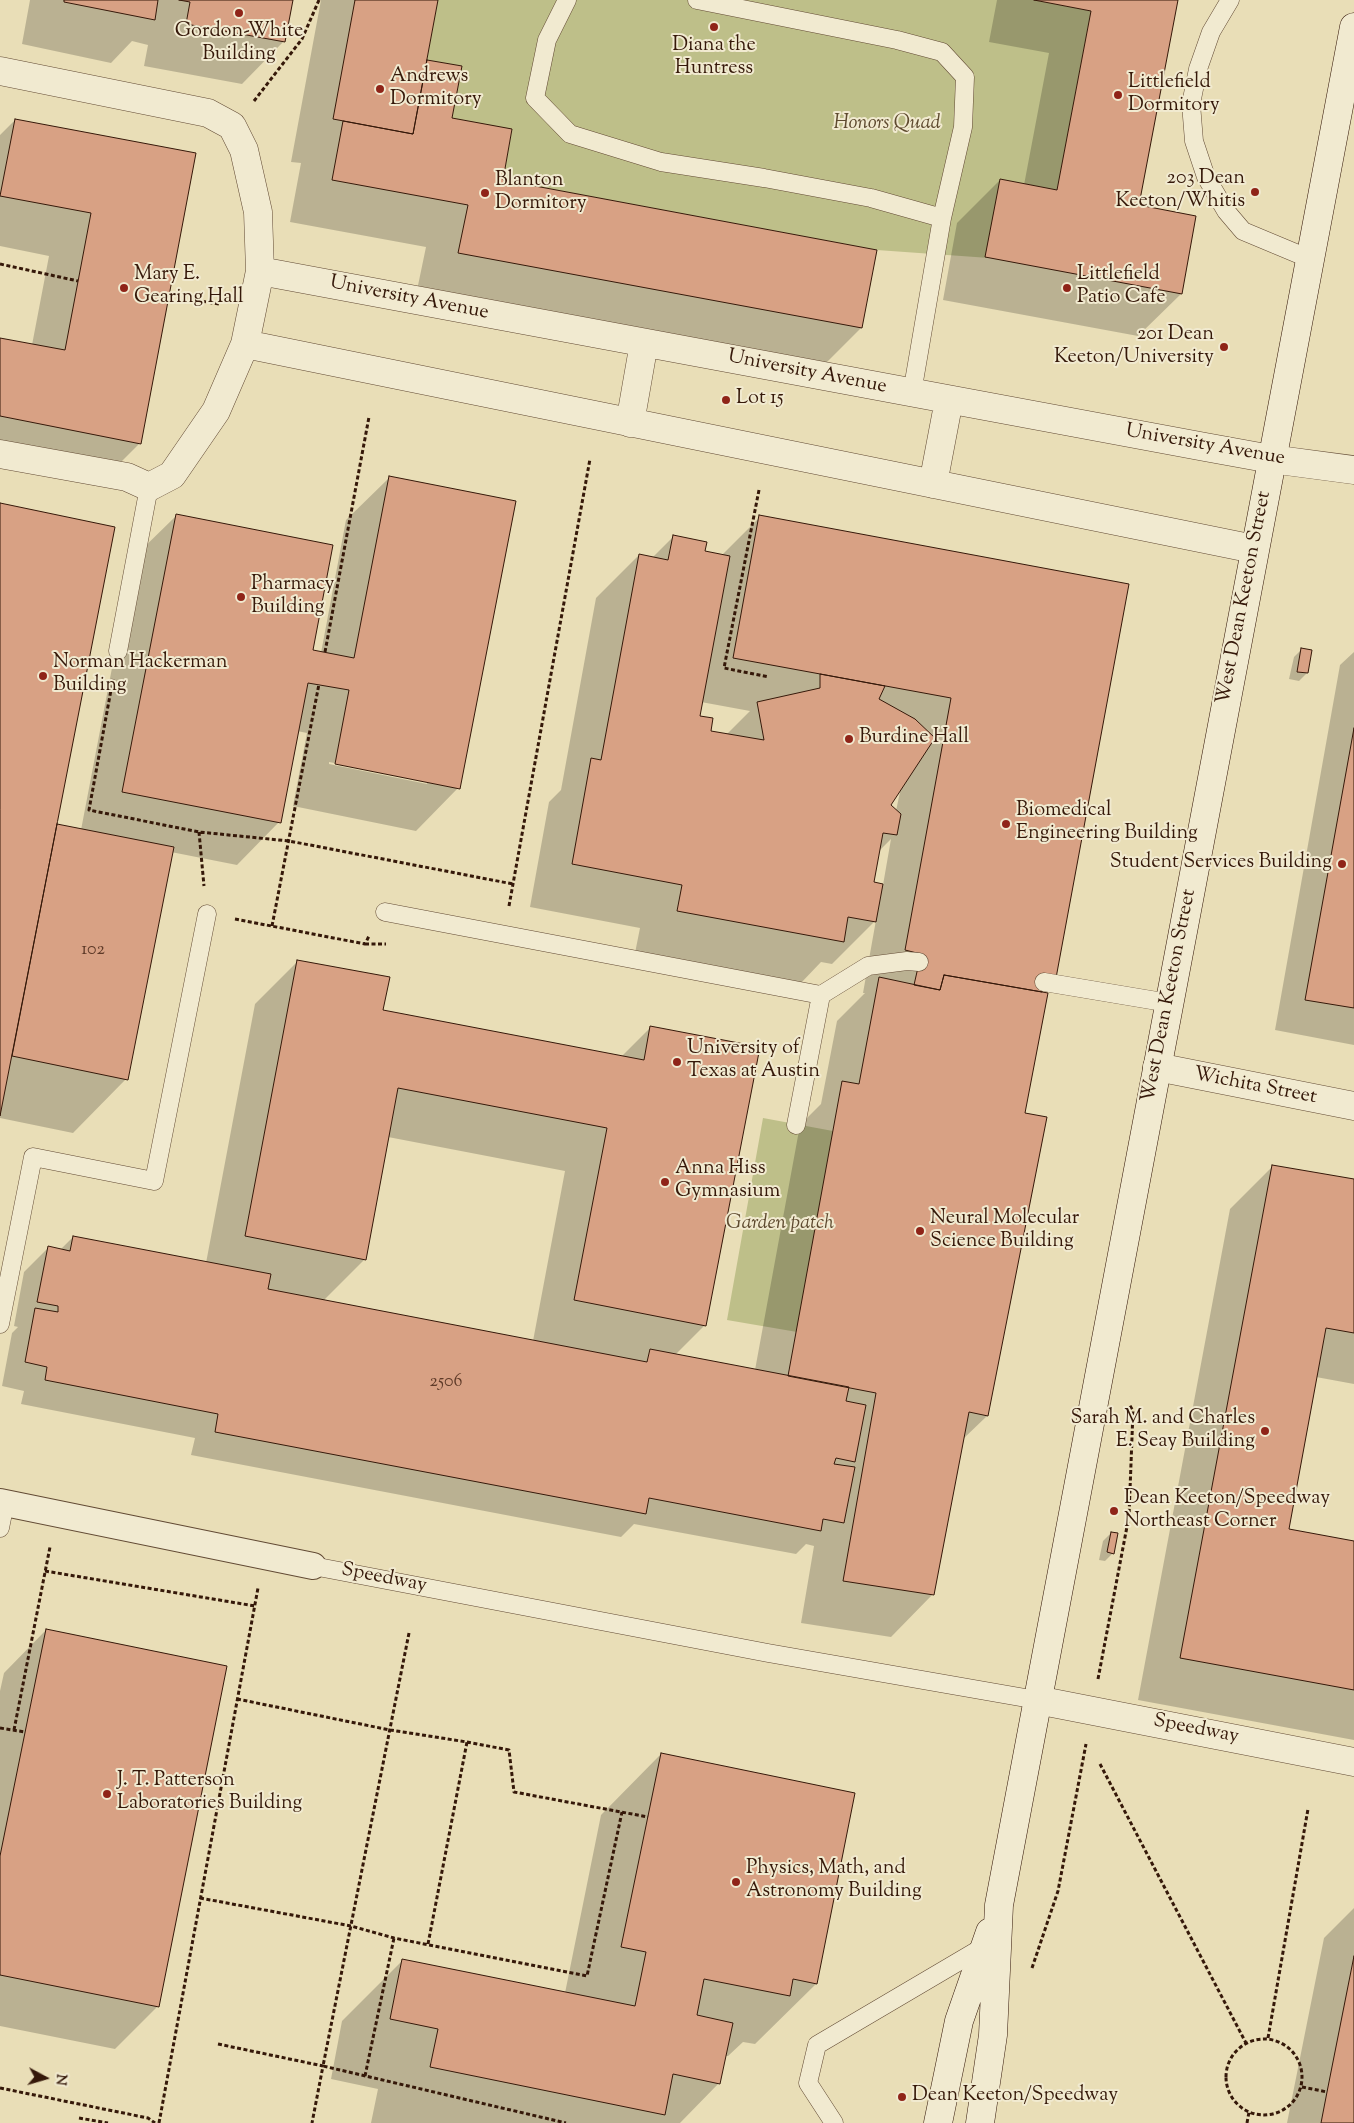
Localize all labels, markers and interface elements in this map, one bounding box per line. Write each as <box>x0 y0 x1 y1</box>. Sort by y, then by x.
marker: Gordon-White Building <box>233 7 245 19</box>
place label: Gordon-White Building <box>175 21 303 68</box>
marker: Diana the Huntress <box>708 21 720 33</box>
place label: Diana the Huntress <box>672 35 756 82</box>
place label: Andrews Dormitory <box>390 66 482 113</box>
place label: Littlefield Dormitory <box>1128 72 1220 119</box>
marker: Andrews Dormitory <box>374 83 386 95</box>
marker: Littlefield Dormitory <box>1112 89 1124 101</box>
park label: Honors Quad <box>833 113 941 137</box>
place label: 203 Dean Keeton/Whitis <box>1116 168 1245 215</box>
place label: Blanton Dormitory <box>495 170 587 217</box>
marker: 203 Dean Keeton/Whitis <box>1249 186 1261 198</box>
marker: Blanton Dormitory <box>479 187 491 199</box>
place label: Mary E. Gearing Hall <box>134 264 244 311</box>
place label: Littlefield Patio Cafe <box>1077 264 1166 311</box>
street label: University Avenue <box>327 272 491 326</box>
marker: Mary E. Gearing Hall <box>118 282 130 294</box>
marker: Littlefield Patio Cafe <box>1061 282 1073 294</box>
place label: 201 Dean Keeton/University <box>1054 324 1214 371</box>
marker: 201 Dean Keeton/University <box>1218 341 1230 353</box>
street label: University Avenue <box>725 346 889 400</box>
place label: Lot 15 <box>736 388 784 412</box>
marker: Lot 15 <box>720 394 732 406</box>
street label: University Avenue <box>1123 420 1287 472</box>
street label: West Dean Keeton Street <box>1213 489 1277 707</box>
place label: Pharmacy Building <box>251 574 334 621</box>
marker: Pharmacy Building <box>235 591 247 603</box>
place label: Norman Hackerman Building <box>53 652 228 699</box>
marker: Norman Hackerman Building <box>37 670 49 682</box>
place label: Burdine Hall <box>859 727 969 751</box>
marker: Burdine Hall <box>843 733 855 745</box>
place label: Biomedical Engineering Building <box>1016 800 1198 847</box>
marker: Biomedical Engineering Building <box>1000 818 1012 830</box>
place label: Student Services Building <box>1110 852 1332 876</box>
marker: Student Services Building <box>1336 858 1348 870</box>
street label: West Dean Keeton Street <box>1138 887 1202 1105</box>
house number: 102 <box>81 940 105 962</box>
place label: University of Texas at Austin <box>687 1038 820 1085</box>
marker: University of Texas at Austin <box>671 1056 683 1068</box>
street label: Wichita Street <box>1191 1063 1319 1111</box>
place label: Anna Hiss Gymnasium <box>675 1158 780 1205</box>
marker: Anna Hiss Gymnasium <box>659 1176 671 1188</box>
place label: Neural Molecular Science Building <box>930 1208 1079 1255</box>
park label: Garden patch <box>726 1213 834 1237</box>
marker: Neural Molecular Science Building <box>914 1225 926 1237</box>
house number: 2506 <box>429 1372 463 1394</box>
place label: Sarah M. and Charles E. Seay Building <box>1071 1408 1255 1455</box>
marker: Sarah M. and Charles E. Seay Building <box>1259 1425 1271 1437</box>
place label: Dean Keeton/Speedway Northeast Corner <box>1124 1488 1330 1535</box>
marker: Dean Keeton/Speedway Northeast Corner <box>1108 1505 1120 1517</box>
street label: Speedway <box>339 1559 429 1599</box>
street label: Speedway <box>1151 1710 1241 1750</box>
place label: J. T. Patterson Laboratories Building <box>117 1770 302 1817</box>
marker: J. T. Patterson Laboratories Building <box>101 1788 113 1800</box>
place label: Physics, Math, and Astronomy Building <box>746 1858 922 1905</box>
marker: Physics, Math, and Astronomy Building <box>730 1876 742 1888</box>
north arrow <box>20 2053 70 2103</box>
text: N <box>49 2073 70 2086</box>
place label: Dean Keeton/Speedway <box>912 2085 1118 2109</box>
marker: Dean Keeton/Speedway <box>896 2091 908 2103</box>

